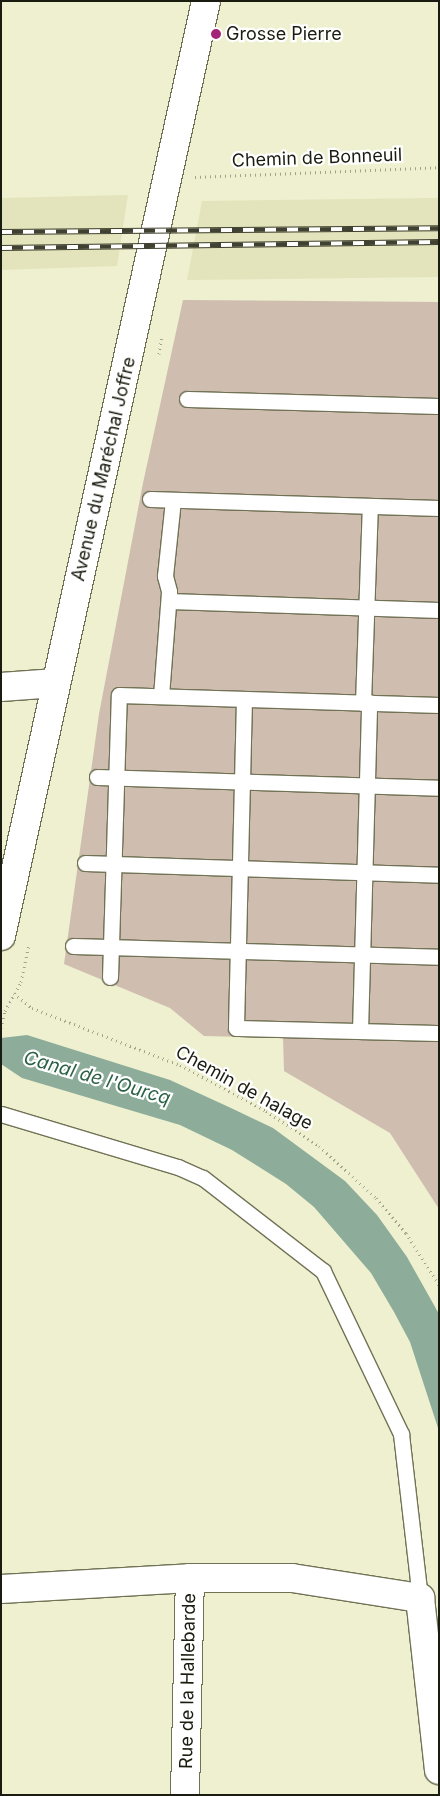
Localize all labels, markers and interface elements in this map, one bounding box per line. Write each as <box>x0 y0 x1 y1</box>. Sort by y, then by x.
place label: Grosse Pierre <box>226 23 342 45</box>
marker: Grosse Pierre <box>210 28 222 40</box>
street label: Chemin de Bonneuil <box>231 144 403 172</box>
street label: Avenue du Maréchal Joffre <box>68 355 140 583</box>
street label: Chemin de halage <box>172 1041 316 1135</box>
water label: Canal de l'Ourcq <box>21 1046 173 1110</box>
street label: Rue de la Hallebarde <box>176 1593 200 1769</box>

